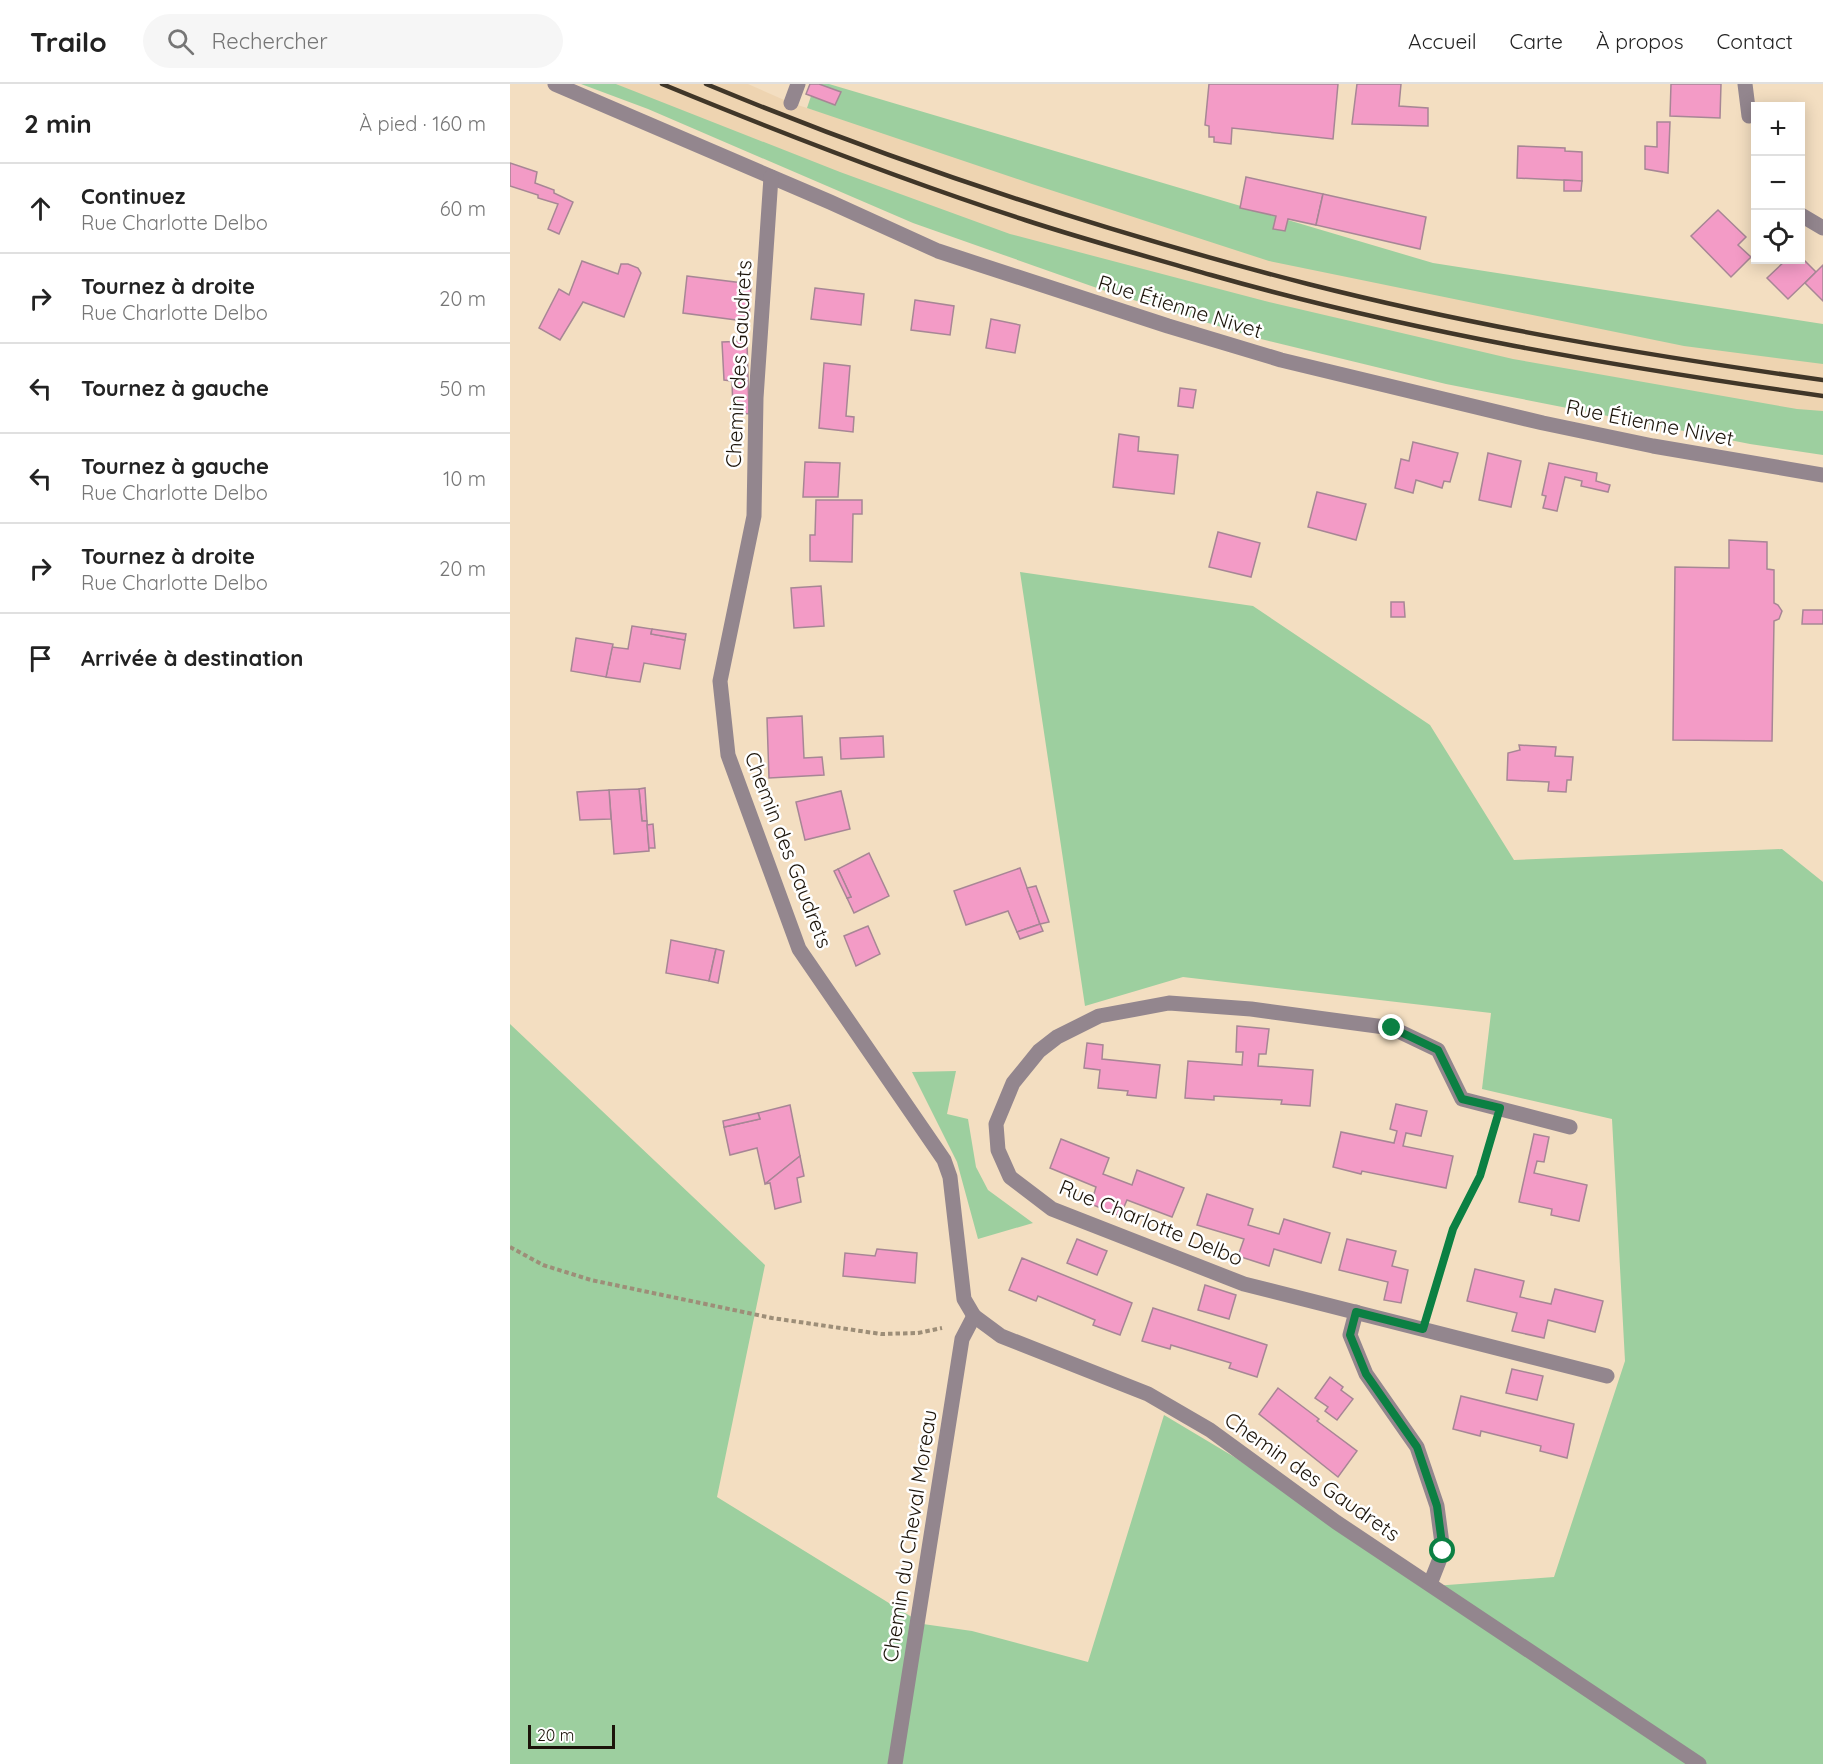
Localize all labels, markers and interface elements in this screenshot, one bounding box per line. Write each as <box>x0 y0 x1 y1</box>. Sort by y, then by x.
search box <box>143 14 563 68</box>
text: Trailo <box>30 24 107 59</box>
icon: search <box>164 25 197 58</box>
text: Rechercher <box>212 27 328 55</box>
text: Accueil <box>1408 28 1477 54</box>
text: Carte <box>1510 28 1563 54</box>
text: À propos <box>1596 28 1684 54</box>
text: Contact <box>1717 28 1793 54</box>
map controls <box>1751 102 1805 264</box>
button: + <box>1751 102 1805 156</box>
text: 2 min <box>24 107 92 140</box>
text: À pied · 160 m <box>359 111 486 136</box>
button: − <box>1751 156 1805 210</box>
text: Continuez <box>81 182 185 210</box>
icon: ahead <box>24 192 57 225</box>
text: 60 m <box>440 196 486 221</box>
text: Rue Charlotte Delbo <box>81 210 268 235</box>
button: locate <box>1751 210 1805 264</box>
street label: Chemin des Gaudrets <box>720 259 756 469</box>
street label: Rue Étienne Nivet <box>1095 269 1266 343</box>
text: Tournez à droite <box>81 272 255 300</box>
icon: right <box>24 282 57 315</box>
text: 20 m <box>439 286 486 311</box>
text: Rue Charlotte Delbo <box>81 300 268 325</box>
icon: left <box>24 372 57 405</box>
text: Tournez à gauche <box>81 374 269 402</box>
text: 50 m <box>440 376 486 401</box>
street label: Rue Étienne Nivet <box>1564 393 1736 451</box>
text: Tournez à gauche <box>81 452 269 480</box>
icon: left <box>24 462 57 495</box>
text: 10 m <box>443 466 486 491</box>
text: Rue Charlotte Delbo <box>81 480 268 505</box>
text: Tournez à droite <box>81 542 255 570</box>
icon: right <box>24 552 57 585</box>
text: 20 m <box>439 556 486 581</box>
text: Rue Charlotte Delbo <box>81 570 268 595</box>
icon: arrive <box>24 642 57 675</box>
text: Arrivée à destination <box>81 644 303 672</box>
street label: Chemin des Gaudrets <box>739 748 838 951</box>
route end <box>1378 1014 1404 1040</box>
street label: Rue Charlotte Delbo <box>1056 1173 1247 1271</box>
street label: Chemin des Gaudrets <box>1220 1406 1405 1547</box>
street label: Chemin du Cheval Moreau <box>876 1408 942 1664</box>
route start <box>1429 1537 1455 1563</box>
scale bar <box>528 1722 615 1750</box>
text: 20 m <box>537 1725 574 1745</box>

